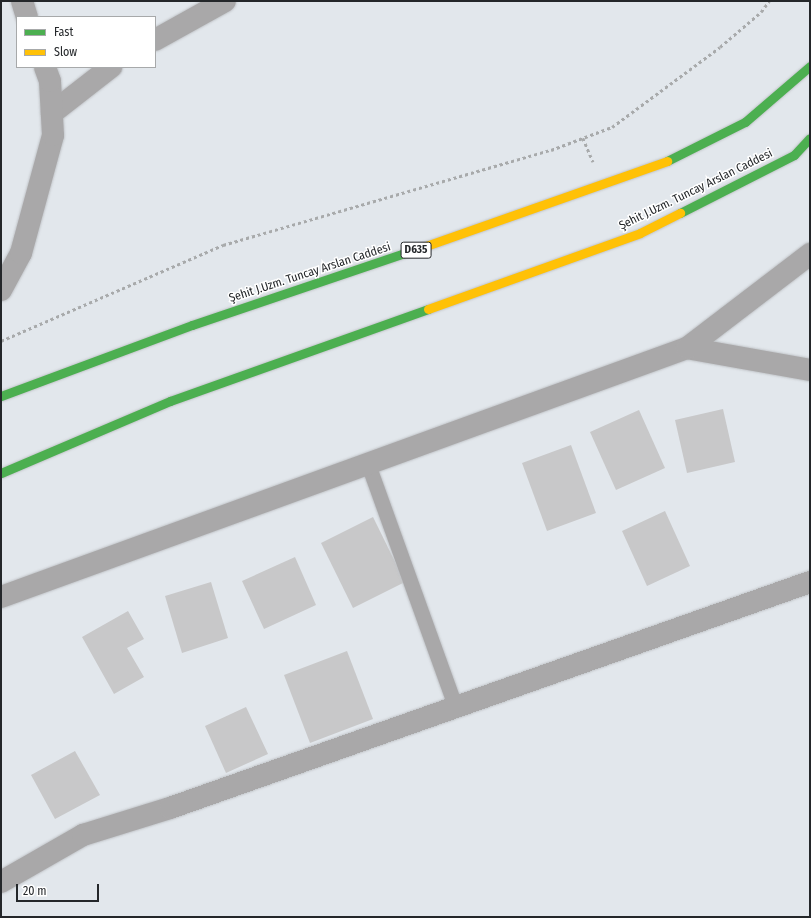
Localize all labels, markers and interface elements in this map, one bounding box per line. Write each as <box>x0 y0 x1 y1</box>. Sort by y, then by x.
legend <box>16 16 156 68</box>
text: Fast <box>54 25 73 39</box>
text: Slow <box>54 45 77 59</box>
street label: Şehit J.Uzm. Tuncay Arslan Caddesi <box>617 147 775 233</box>
street label: Şehit J.Uzm. Tuncay Arslan Caddesi <box>227 240 393 306</box>
road number: D635 <box>400 241 432 259</box>
scale bar <box>18 876 101 902</box>
text: 20 m <box>23 884 47 898</box>

